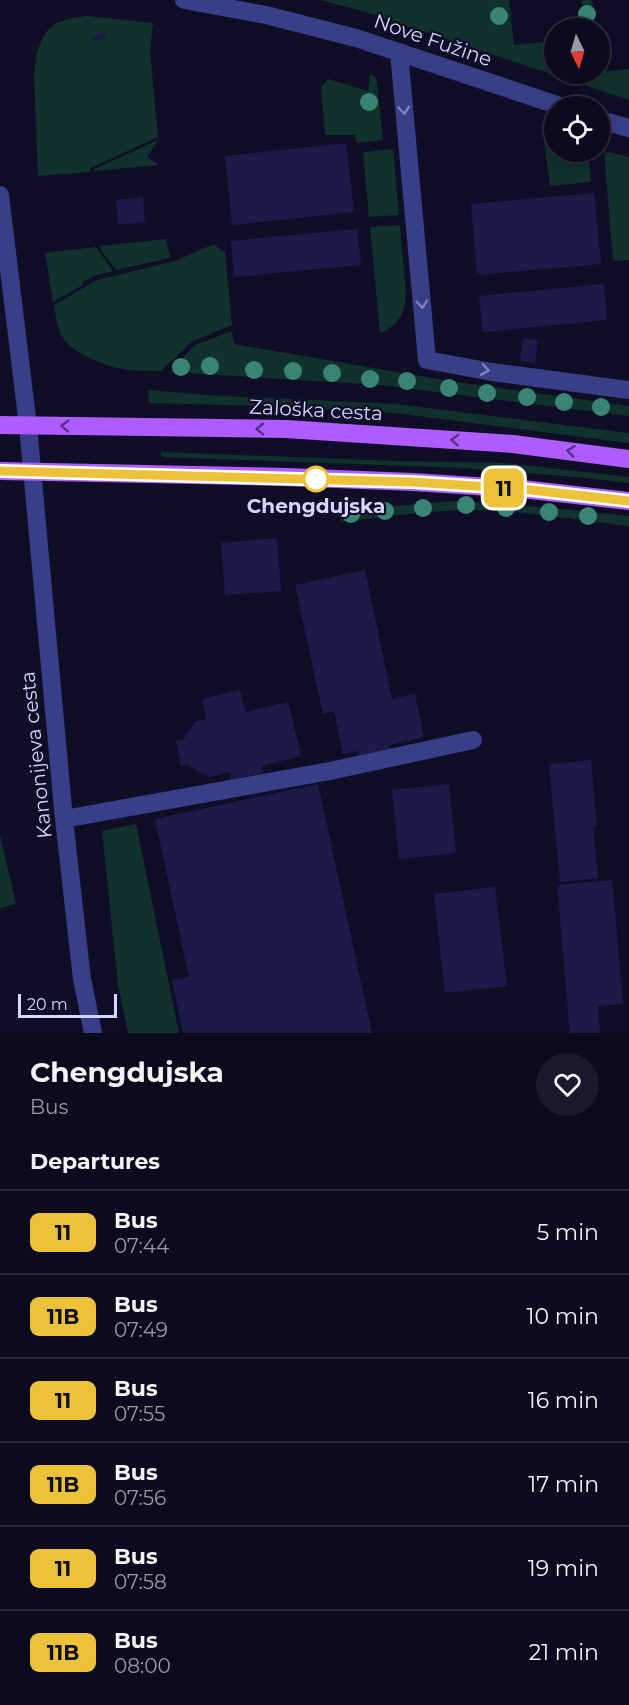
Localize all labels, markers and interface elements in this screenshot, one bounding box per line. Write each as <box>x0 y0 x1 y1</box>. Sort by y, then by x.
street label: Nove Fužine <box>371 9 495 71</box>
north arrow <box>544 18 610 84</box>
map controls <box>544 18 610 162</box>
button: locate <box>544 96 610 162</box>
one-way arrow <box>397 105 410 114</box>
one-way arrow <box>415 300 428 309</box>
one-way arrow <box>480 364 489 376</box>
street label: Zaloška cesta <box>249 395 383 425</box>
one-way arrow <box>61 420 70 432</box>
one-way arrow <box>256 423 265 435</box>
one-way arrow <box>451 434 460 447</box>
one-way arrow <box>567 446 576 458</box>
marker: Chengdujska <box>303 466 329 492</box>
line badge: 11 <box>477 468 531 508</box>
text: 11 <box>496 476 512 501</box>
place label: Chengdujska <box>247 494 385 518</box>
street label: Kanonijeva cesta <box>15 670 57 840</box>
scale bar <box>18 991 117 1019</box>
text: 20 m <box>27 995 68 1014</box>
button: heart <box>536 1053 599 1116</box>
text: Chengdujska <box>30 1055 224 1089</box>
text: Bus <box>30 1095 68 1119</box>
text: Departures <box>30 1148 160 1175</box>
text: Bus <box>114 1207 158 1234</box>
text: 5 min <box>537 1219 599 1246</box>
text: 11 <box>55 1220 71 1245</box>
text: 07:44 <box>114 1234 169 1258</box>
text: Bus <box>114 1291 158 1318</box>
text: 10 min <box>527 1303 599 1330</box>
text: 11B <box>47 1304 79 1329</box>
text: 07:49 <box>114 1318 168 1342</box>
text: Bus <box>114 1375 158 1402</box>
text: 16 min <box>528 1387 599 1414</box>
text: 11 <box>55 1388 71 1413</box>
text: 07:55 <box>114 1402 165 1426</box>
text: Bus <box>114 1459 158 1486</box>
text: 17 min <box>528 1471 599 1498</box>
text: 11B <box>47 1472 79 1497</box>
text: 07:56 <box>114 1486 166 1510</box>
text: Bus <box>114 1543 158 1570</box>
text: 19 min <box>528 1555 599 1582</box>
text: 11 <box>55 1556 71 1581</box>
text: 07:58 <box>114 1570 167 1594</box>
text: Bus <box>114 1627 158 1654</box>
text: 21 min <box>529 1639 599 1666</box>
text: 11B <box>47 1640 79 1665</box>
text: 08:00 <box>114 1654 171 1678</box>

